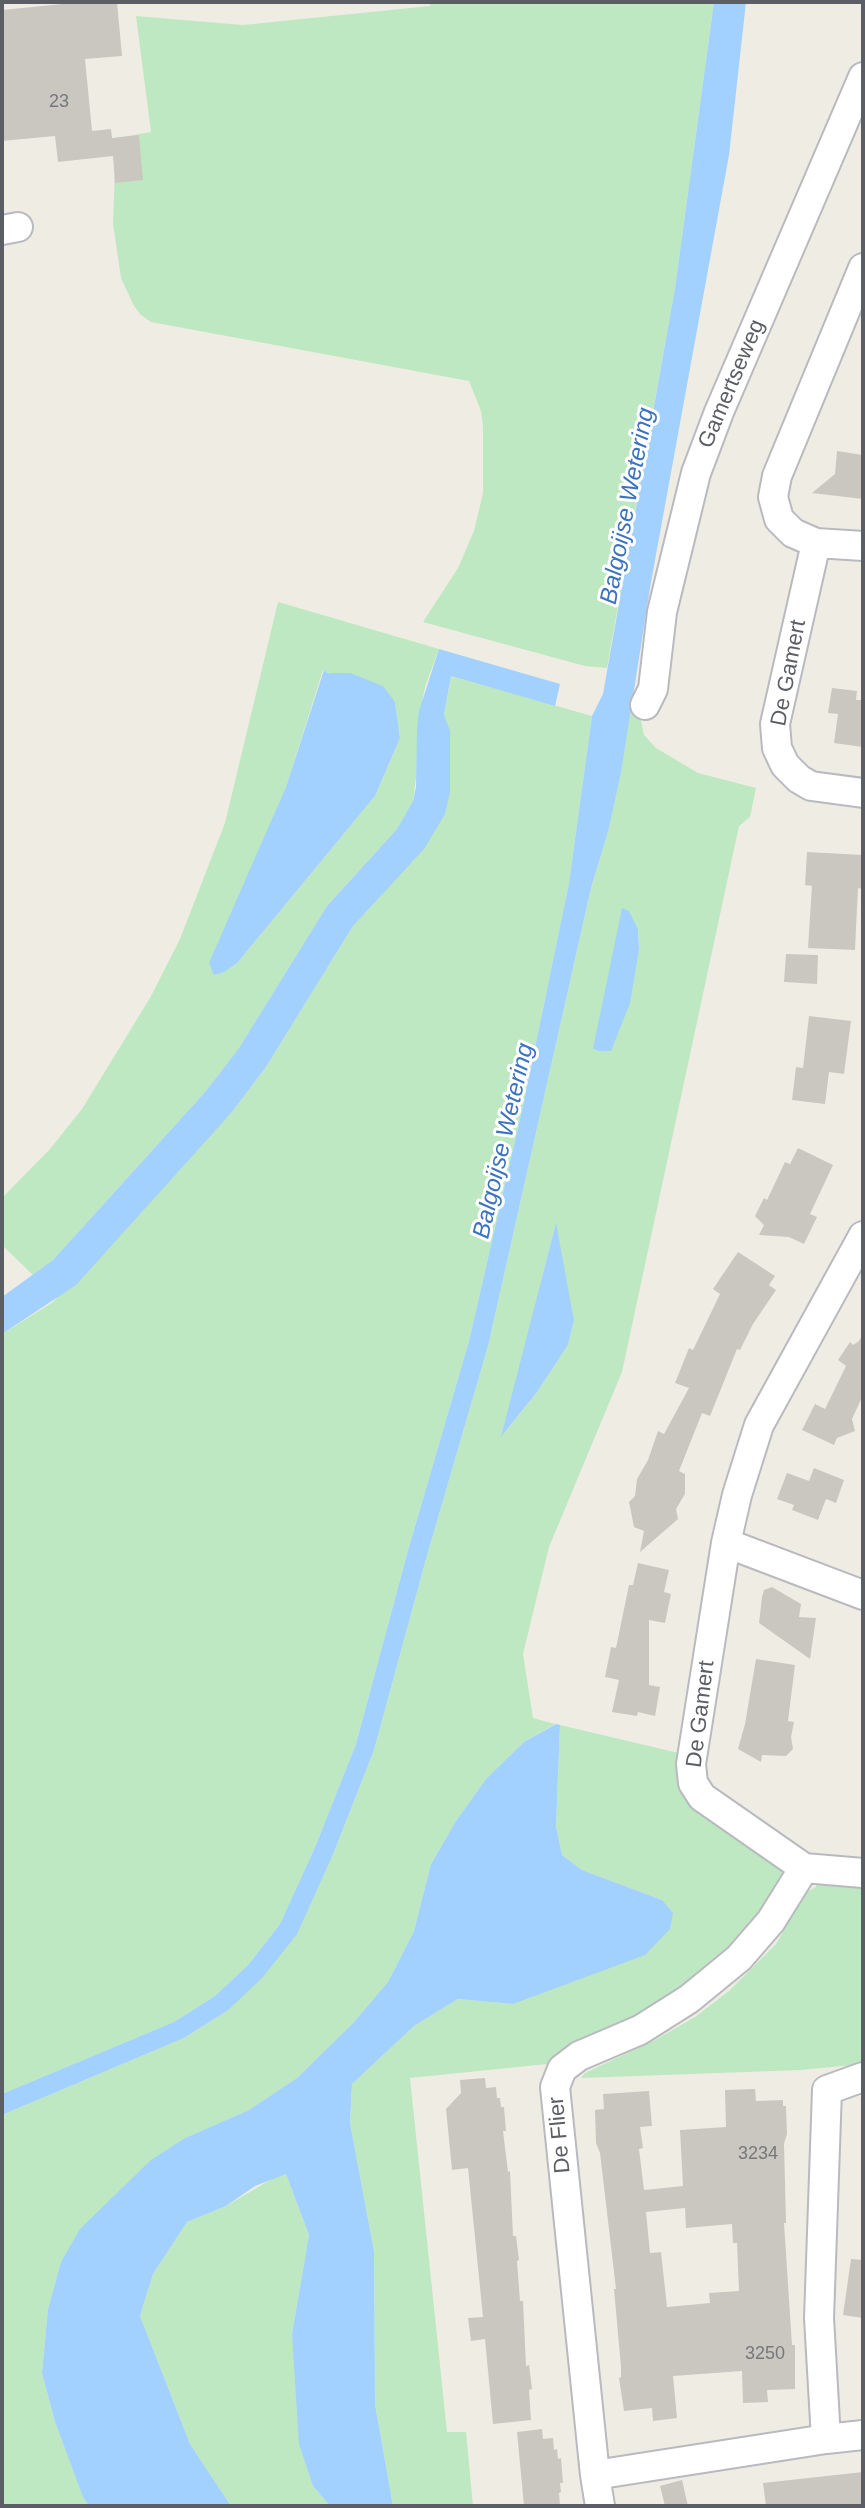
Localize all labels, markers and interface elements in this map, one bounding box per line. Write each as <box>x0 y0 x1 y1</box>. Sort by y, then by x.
house number: 23 <box>49 91 69 113</box>
street label: Gamertseweg <box>693 316 771 452</box>
water label: Balgoijse Wetering <box>595 405 661 607</box>
street label: De Gamert <box>766 618 812 728</box>
water label: Balgoijse Wetering <box>468 1040 540 1242</box>
street label: De Gamert <box>681 1659 721 1769</box>
street label: De Flier <box>543 2095 577 2175</box>
house number: 3234 <box>738 2143 778 2165</box>
house number: 3250 <box>745 2343 785 2365</box>

